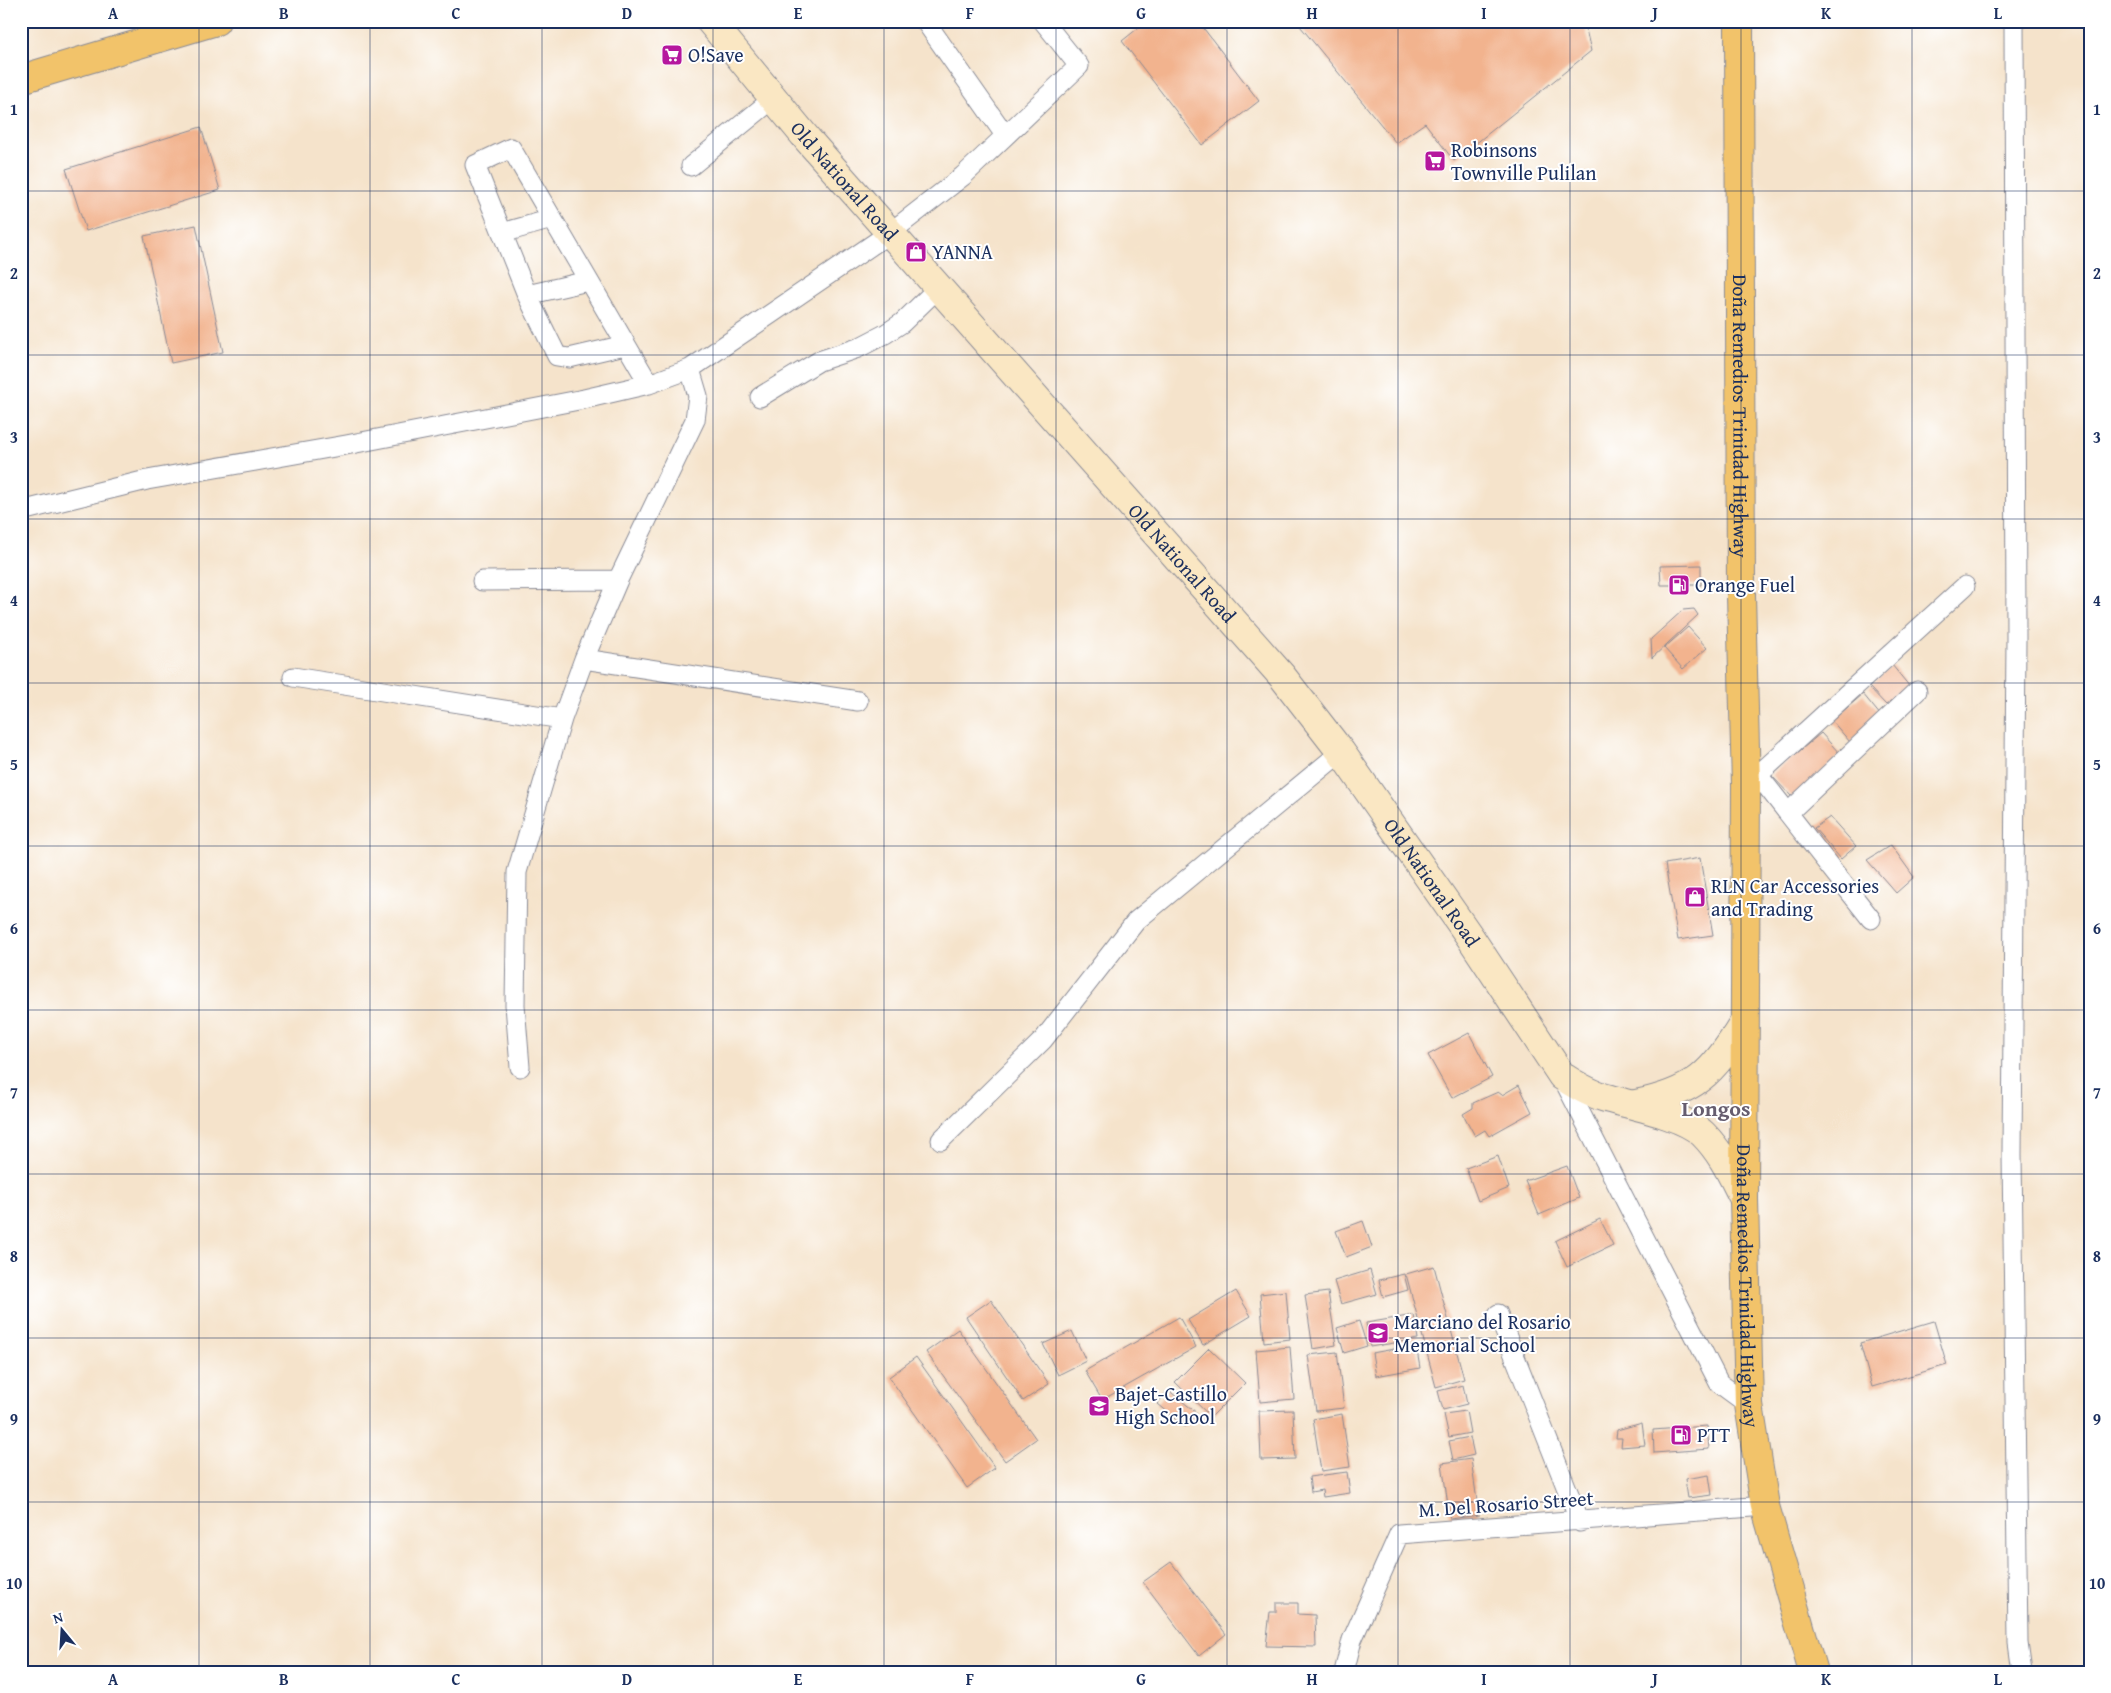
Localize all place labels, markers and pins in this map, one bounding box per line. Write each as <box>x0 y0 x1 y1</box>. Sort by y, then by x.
place label: O!Save <box>688 40 744 69</box>
supermarket icon: O!Save <box>660 43 684 67</box>
place label: Robinsons Townville Pulilan <box>1451 135 1596 187</box>
supermarket icon: Robinsons Townville Pulilan <box>1423 149 1447 173</box>
place label: YANNA <box>932 237 993 266</box>
shop icon: YANNA <box>904 240 928 264</box>
place label: Orange Fuel <box>1695 570 1796 599</box>
fuel station icon: Orange Fuel <box>1667 573 1691 597</box>
place label: RLN Car Accessories and Trading <box>1711 871 1879 923</box>
shop icon: RLN Car Accessories and Trading <box>1683 885 1707 909</box>
place label: Marciano del Rosario Memorial School <box>1394 1307 1571 1359</box>
school or university icon: Marciano del Rosario Memorial School <box>1366 1321 1390 1345</box>
place label: Bajet-Castillo High School <box>1115 1379 1227 1431</box>
school or university icon: Bajet-Castillo High School <box>1087 1394 1111 1418</box>
place label: PTT <box>1697 1420 1730 1449</box>
fuel station icon: PTT <box>1669 1423 1693 1447</box>

